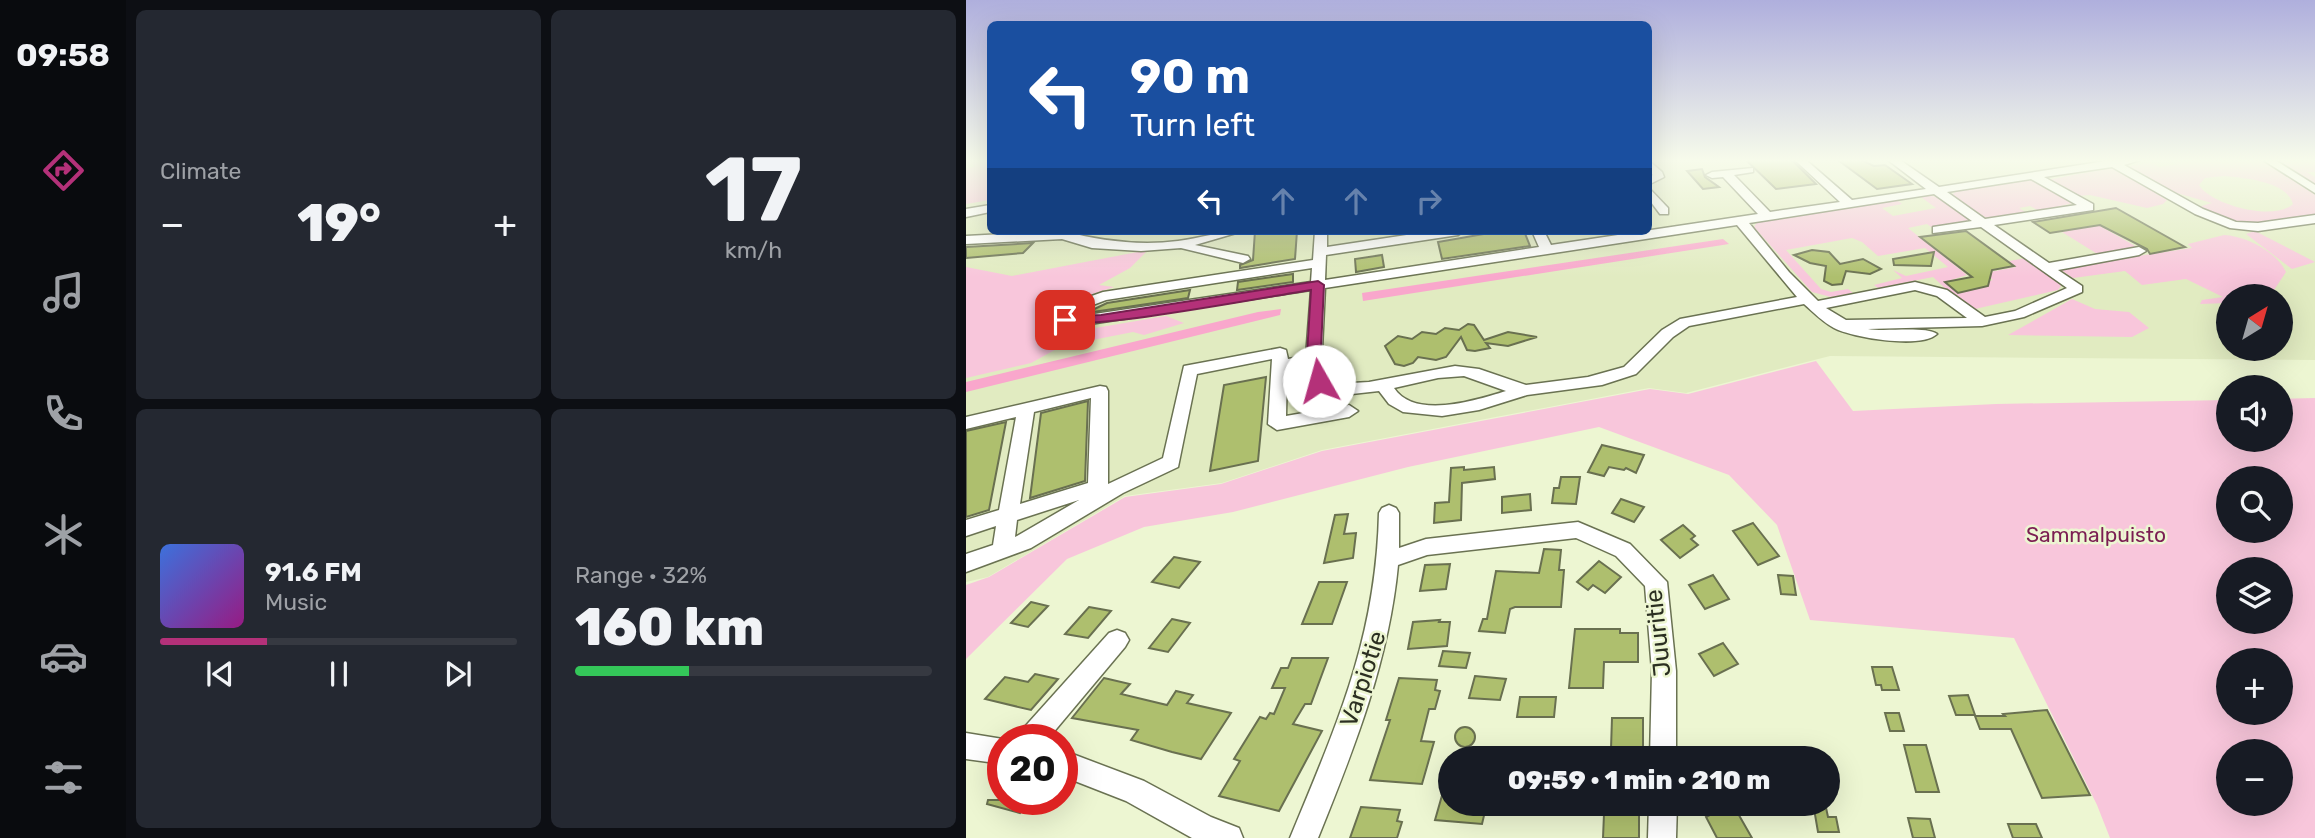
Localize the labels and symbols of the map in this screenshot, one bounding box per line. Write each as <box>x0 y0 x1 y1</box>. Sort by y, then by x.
north arrow <box>2216 284 2292 360</box>
pin <box>1035 290 1095 350</box>
position arrow <box>1282 344 1356 418</box>
park label: Sammalpuisto <box>2026 522 2166 547</box>
street label: Juuritie <box>1639 588 1677 678</box>
street label: Varpiotie <box>1334 628 1392 730</box>
speed limit sign: 20 <box>987 724 1078 815</box>

